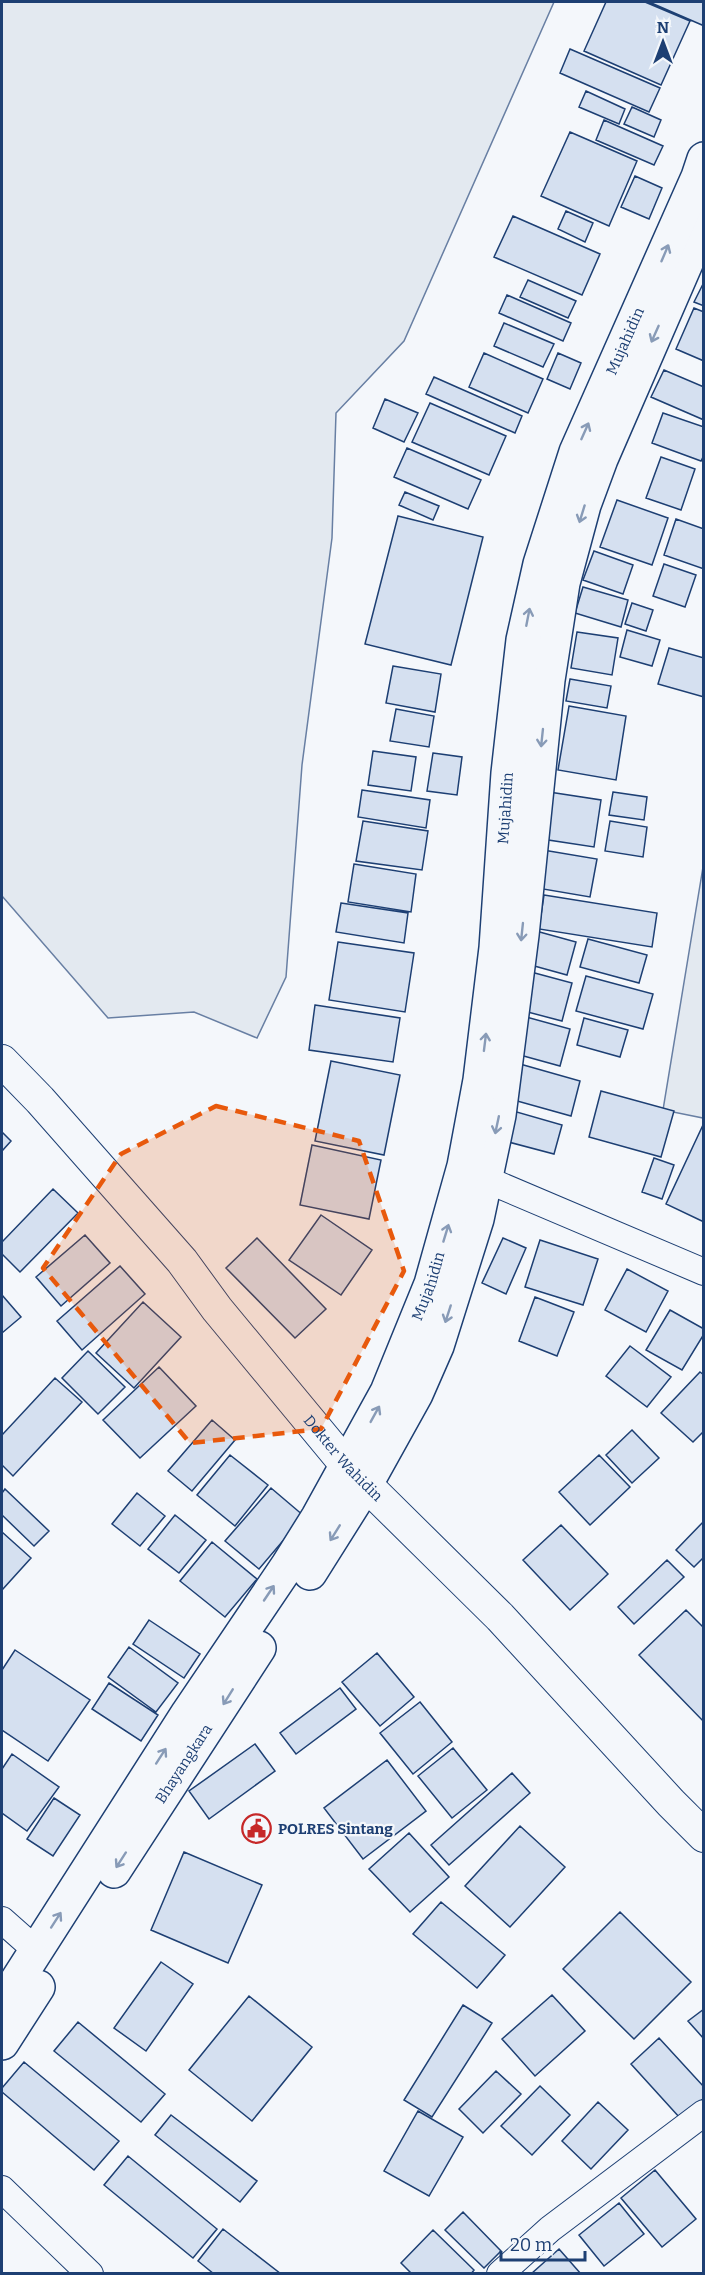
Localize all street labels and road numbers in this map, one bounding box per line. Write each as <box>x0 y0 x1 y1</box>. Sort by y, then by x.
street label: Mujahidin <box>602 304 648 378</box>
street label: Mujahidin <box>494 771 517 845</box>
street label: Mujahidin <box>408 1249 449 1323</box>
street label: Dokter Wahidin <box>300 1412 387 1505</box>
street label: Bhayangkara <box>151 1721 216 1807</box>

